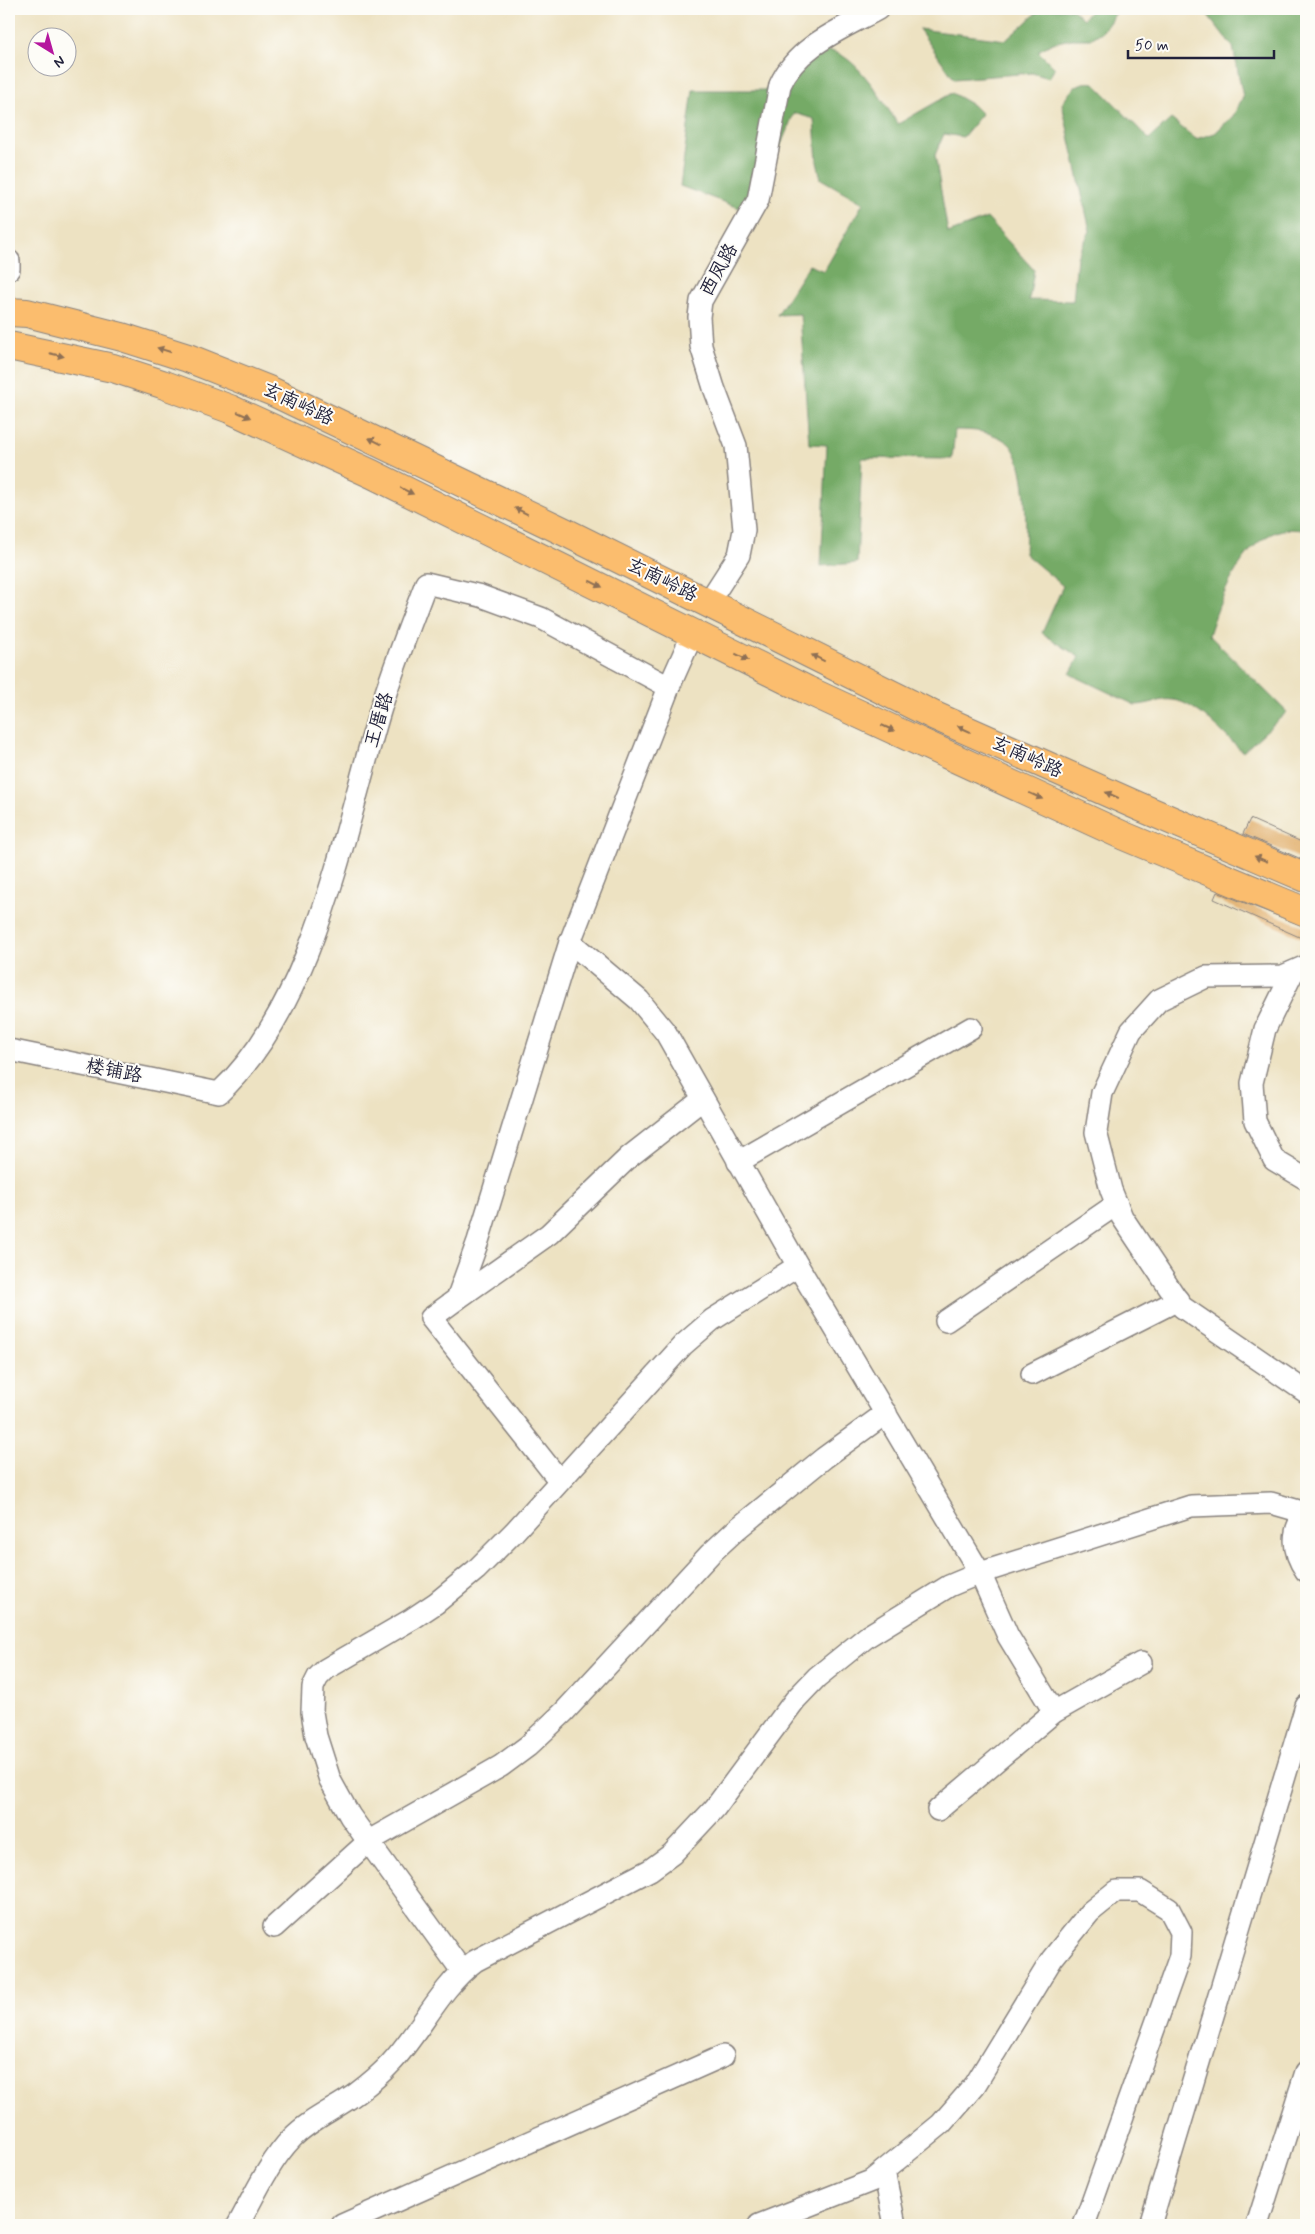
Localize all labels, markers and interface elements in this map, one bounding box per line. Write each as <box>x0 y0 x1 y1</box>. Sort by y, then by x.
north arrow <box>28 28 78 78</box>
scale bar <box>1128 28 1274 60</box>
text: 50 m <box>1135 36 1169 56</box>
text: N <box>50 52 68 72</box>
street label: 西凤路 <box>694 239 744 301</box>
one-way arrow <box>157 345 172 353</box>
one-way arrow <box>49 351 64 359</box>
street label: 玄南岭路 <box>258 377 338 431</box>
one-way arrow <box>237 412 251 420</box>
one-way arrow <box>368 436 382 444</box>
one-way arrow <box>400 487 414 495</box>
one-way arrow <box>514 507 528 515</box>
street label: 玄南岭路 <box>622 552 702 608</box>
one-way arrow <box>589 581 603 589</box>
one-way arrow <box>734 653 749 661</box>
one-way arrow <box>810 653 825 662</box>
street label: 王厝路 <box>359 689 399 751</box>
one-way arrow <box>881 724 895 732</box>
one-way arrow <box>957 724 971 732</box>
street label: 玄南岭路 <box>987 730 1067 784</box>
one-way arrow <box>1105 791 1119 799</box>
one-way arrow <box>1029 792 1043 800</box>
one-way arrow <box>1253 855 1268 863</box>
street label: 楼铺路 <box>84 1053 144 1089</box>

